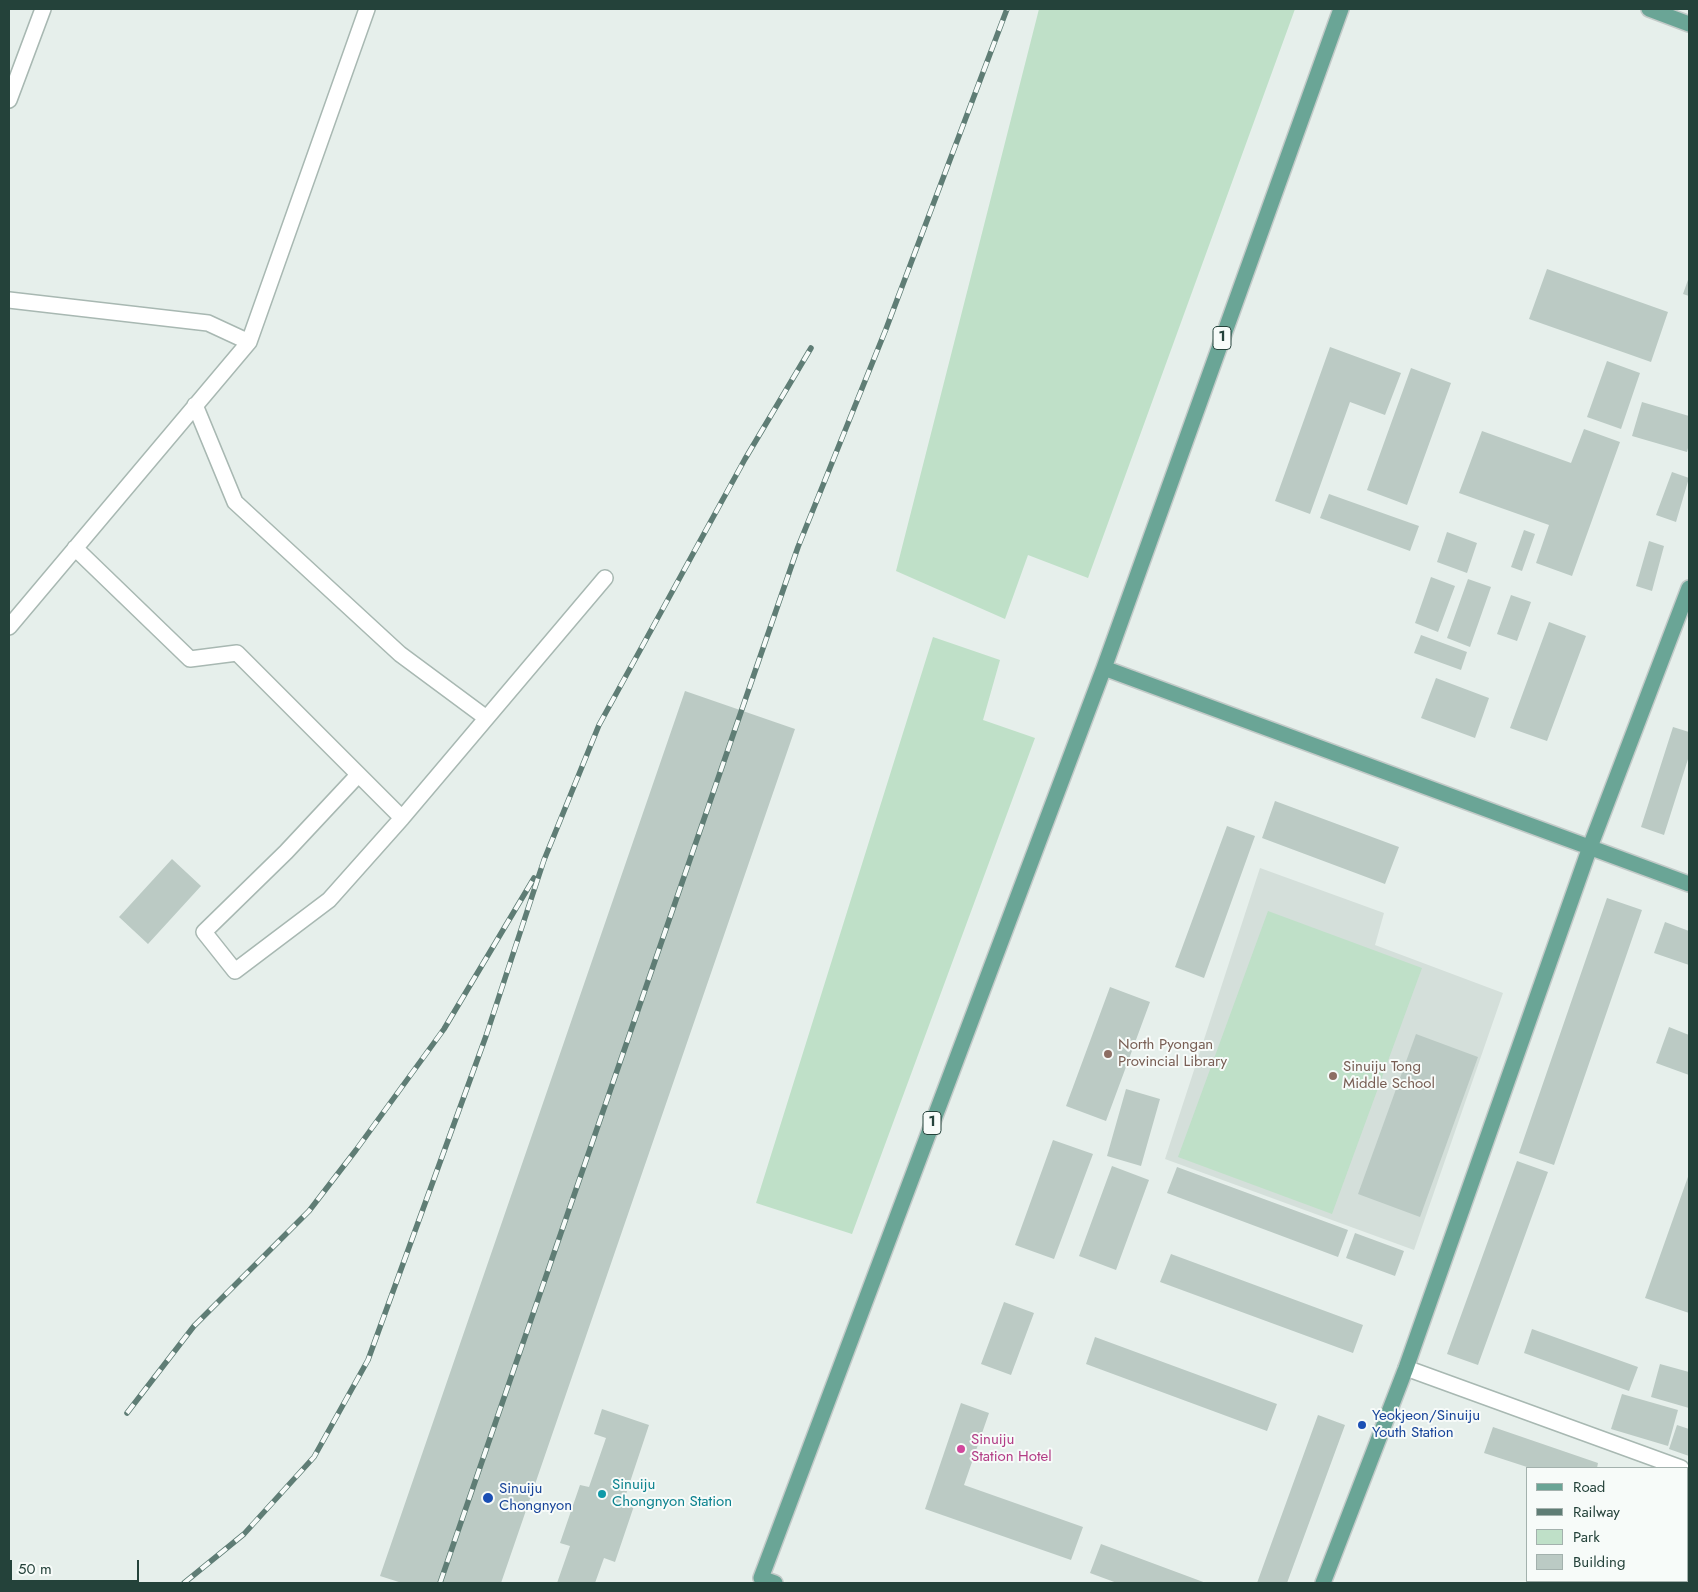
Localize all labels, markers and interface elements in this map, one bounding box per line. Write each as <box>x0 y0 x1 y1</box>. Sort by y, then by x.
road number: 1 <box>1213 326 1231 349</box>
place label: North Pyongan Provincial Library <box>1118 1036 1227 1071</box>
marker: North Pyongan Provincial Library <box>1102 1048 1114 1060</box>
place label: Sinuiju Tong Middle School <box>1343 1058 1435 1093</box>
marker: Sinuiju Tong Middle School <box>1327 1070 1339 1082</box>
road number: 1 <box>923 1112 941 1134</box>
place label: Yeokjeon/Sinuiju Youth Station <box>1372 1407 1480 1442</box>
marker: Yeokjeon/Sinuiju Youth Station <box>1356 1419 1368 1431</box>
place label: Sinuiju Station Hotel <box>971 1431 1052 1466</box>
marker: Sinuiju Station Hotel <box>955 1443 967 1455</box>
legend <box>1526 1467 1688 1582</box>
place label: Sinuiju Chongnyon Station <box>612 1476 732 1511</box>
text: Road <box>1573 1476 1605 1498</box>
place label: Sinuiju Chongnyon <box>499 1480 572 1515</box>
marker: Sinuiju Chongnyon Station <box>596 1488 608 1500</box>
marker: Sinuiju Chongnyon <box>481 1491 495 1505</box>
text: Railway <box>1573 1501 1620 1523</box>
text: Park <box>1573 1526 1600 1548</box>
scale bar <box>12 1550 141 1582</box>
text: Building <box>1573 1551 1625 1573</box>
text: 50 m <box>18 1558 52 1580</box>

